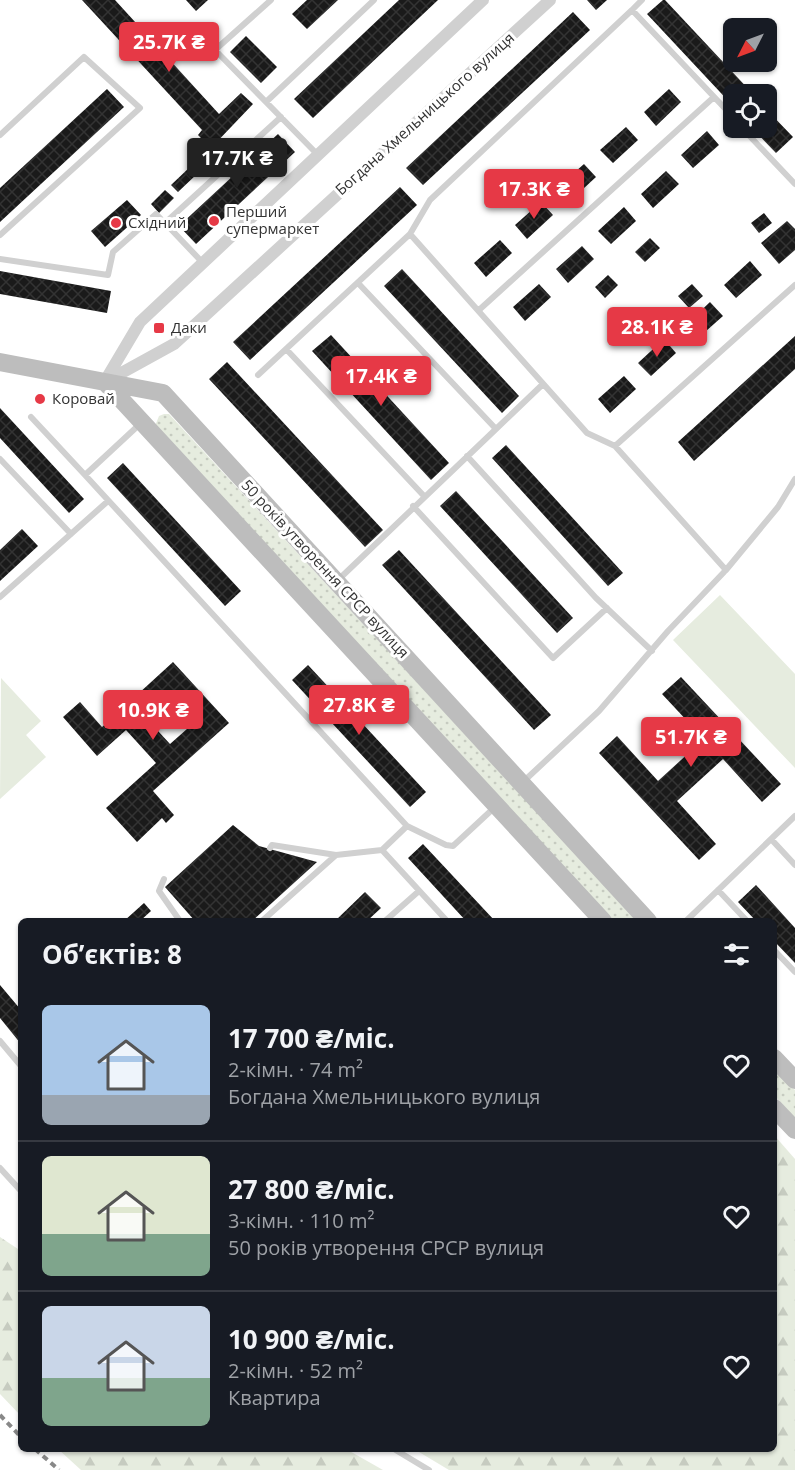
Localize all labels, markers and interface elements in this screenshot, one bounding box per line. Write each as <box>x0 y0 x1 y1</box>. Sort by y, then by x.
north arrow <box>723 18 777 72</box>
map controls <box>723 18 777 138</box>
pin: 25.7K ₴ <box>114 22 224 73</box>
street label: Богдана Хмельницького вулиця <box>331 27 518 199</box>
text: 25.7K ₴ <box>133 28 205 55</box>
button: locate <box>723 84 777 138</box>
pin: 17.7K ₴ <box>182 138 292 189</box>
text: 17.7K ₴ <box>201 144 273 171</box>
pin: 17.3K ₴ <box>479 169 589 220</box>
text: 17.3K ₴ <box>498 175 570 202</box>
place label: Перший супермаркет <box>226 201 319 238</box>
place label: Східний <box>128 212 186 232</box>
marker: Перший супермаркет <box>207 214 221 228</box>
marker: Східний <box>109 216 123 230</box>
pin: 28.1K ₴ <box>602 307 712 358</box>
text: 28.1K ₴ <box>621 313 693 340</box>
place label: Даки <box>171 317 207 337</box>
marker: Даки <box>152 321 166 335</box>
pin: 17.4K ₴ <box>326 356 436 407</box>
text: 17.4K ₴ <box>345 362 417 389</box>
place label: Коровай <box>52 388 115 408</box>
marker: Коровай <box>33 392 47 406</box>
street label: 50 років утворення СРСР вулиця <box>238 475 414 662</box>
pin: 27.8K ₴ <box>304 685 414 736</box>
pin: 10.9K ₴ <box>98 690 208 741</box>
text: 27.8K ₴ <box>323 691 395 718</box>
text: 10.9K ₴ <box>117 696 189 723</box>
pin: 51.7K ₴ <box>636 717 746 768</box>
text: 51.7K ₴ <box>655 723 727 750</box>
text: Об’єктів: 8 <box>42 936 182 972</box>
icon: filters <box>720 938 753 971</box>
text: 17 700 ₴/міс. <box>228 1020 395 1056</box>
icon: home <box>90 1029 162 1101</box>
icon: heart <box>720 1049 753 1082</box>
text: 2-кімн. · 74 m² <box>228 1056 363 1083</box>
text: Богдана Хмельницького вулиця <box>228 1083 540 1110</box>
text: 27 800 ₴/міс. <box>228 1171 395 1207</box>
icon: home <box>90 1180 162 1252</box>
icon: heart <box>720 1200 753 1233</box>
text: 3-кімн. · 110 m² <box>228 1207 374 1234</box>
text: 50 років утворення СРСР вулиця <box>228 1234 544 1261</box>
text: 10 900 ₴/міс. <box>228 1321 395 1357</box>
icon: home <box>90 1330 162 1402</box>
icon: heart <box>720 1350 753 1383</box>
text: 2-кімн. · 52 m² <box>228 1357 363 1384</box>
text: Квартира <box>228 1384 321 1411</box>

